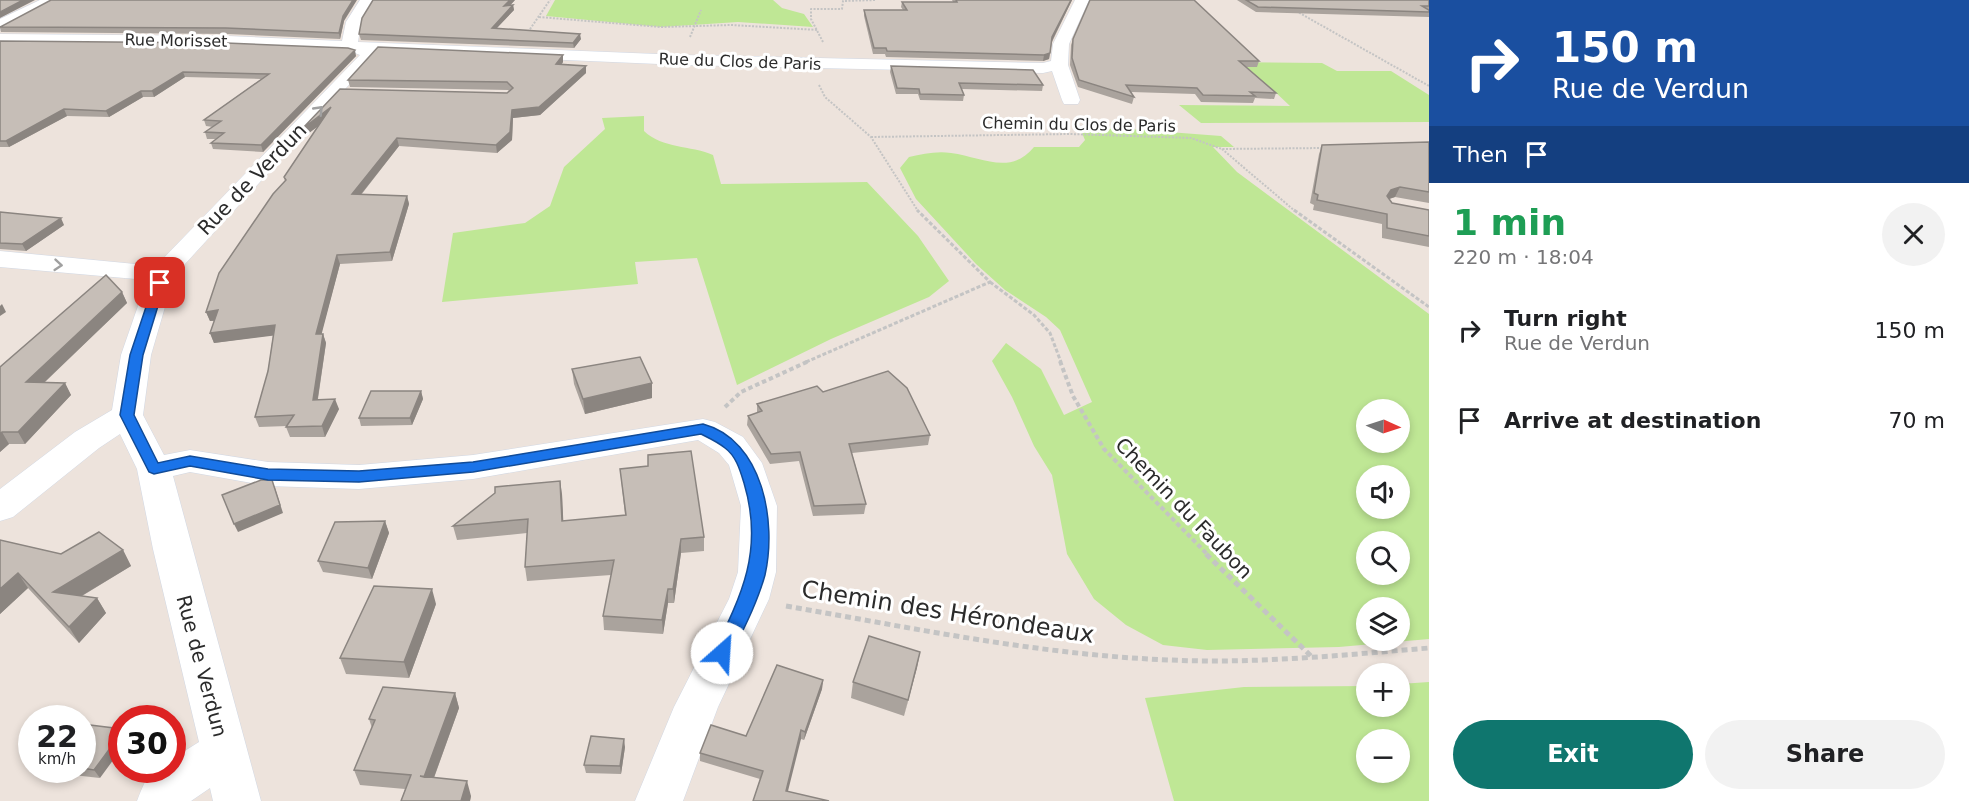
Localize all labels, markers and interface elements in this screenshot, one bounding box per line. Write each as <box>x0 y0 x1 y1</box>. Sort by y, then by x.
text: 150 m <box>1552 23 1698 72</box>
icon: right <box>1453 24 1531 102</box>
street label: Rue Morisset <box>124 30 228 51</box>
street label: Rue du Clos de Paris <box>658 49 822 74</box>
text: Rue de Verdun <box>1552 73 1749 104</box>
one-way arrow <box>311 107 322 118</box>
street label: Chemin du Clos de Paris <box>982 113 1176 136</box>
street label: Rue de Verdun <box>193 118 311 240</box>
icon: arrive <box>1520 138 1553 171</box>
text: Then <box>1453 142 1508 167</box>
text: 1 min <box>1453 202 1566 243</box>
button: close <box>1882 203 1945 266</box>
text: 220 m · 18:04 <box>1453 245 1594 269</box>
pin <box>134 257 185 308</box>
one-way arrow <box>54 258 63 271</box>
icon: arrive <box>143 266 176 299</box>
text: Turn right <box>1504 306 1627 331</box>
icon: right <box>1453 314 1486 347</box>
text: 150 m <box>1875 318 1945 343</box>
text: Rue de Verdun <box>1504 331 1650 355</box>
north arrow <box>1356 399 1410 453</box>
map controls <box>1356 399 1410 783</box>
icon: arrive <box>1453 404 1486 437</box>
text: Arrive at destination <box>1504 408 1761 433</box>
text: 70 m <box>1889 408 1945 433</box>
street label: Chemin du Faubon <box>1110 432 1258 584</box>
button: sound <box>1356 465 1410 519</box>
button: search <box>1356 531 1410 585</box>
street label: Chemin des Hérondeaux <box>800 575 1096 649</box>
street label: Rue de Verdun <box>172 592 232 740</box>
button: layers <box>1356 597 1410 651</box>
position arrow <box>690 621 754 685</box>
button: + <box>1356 663 1410 717</box>
speed limit sign: 30 <box>108 705 186 783</box>
text: 22 <box>36 719 78 754</box>
button: Exit <box>1453 720 1693 789</box>
button: Share <box>1705 720 1945 789</box>
button: − <box>1356 729 1410 783</box>
text: km/h <box>38 750 76 768</box>

